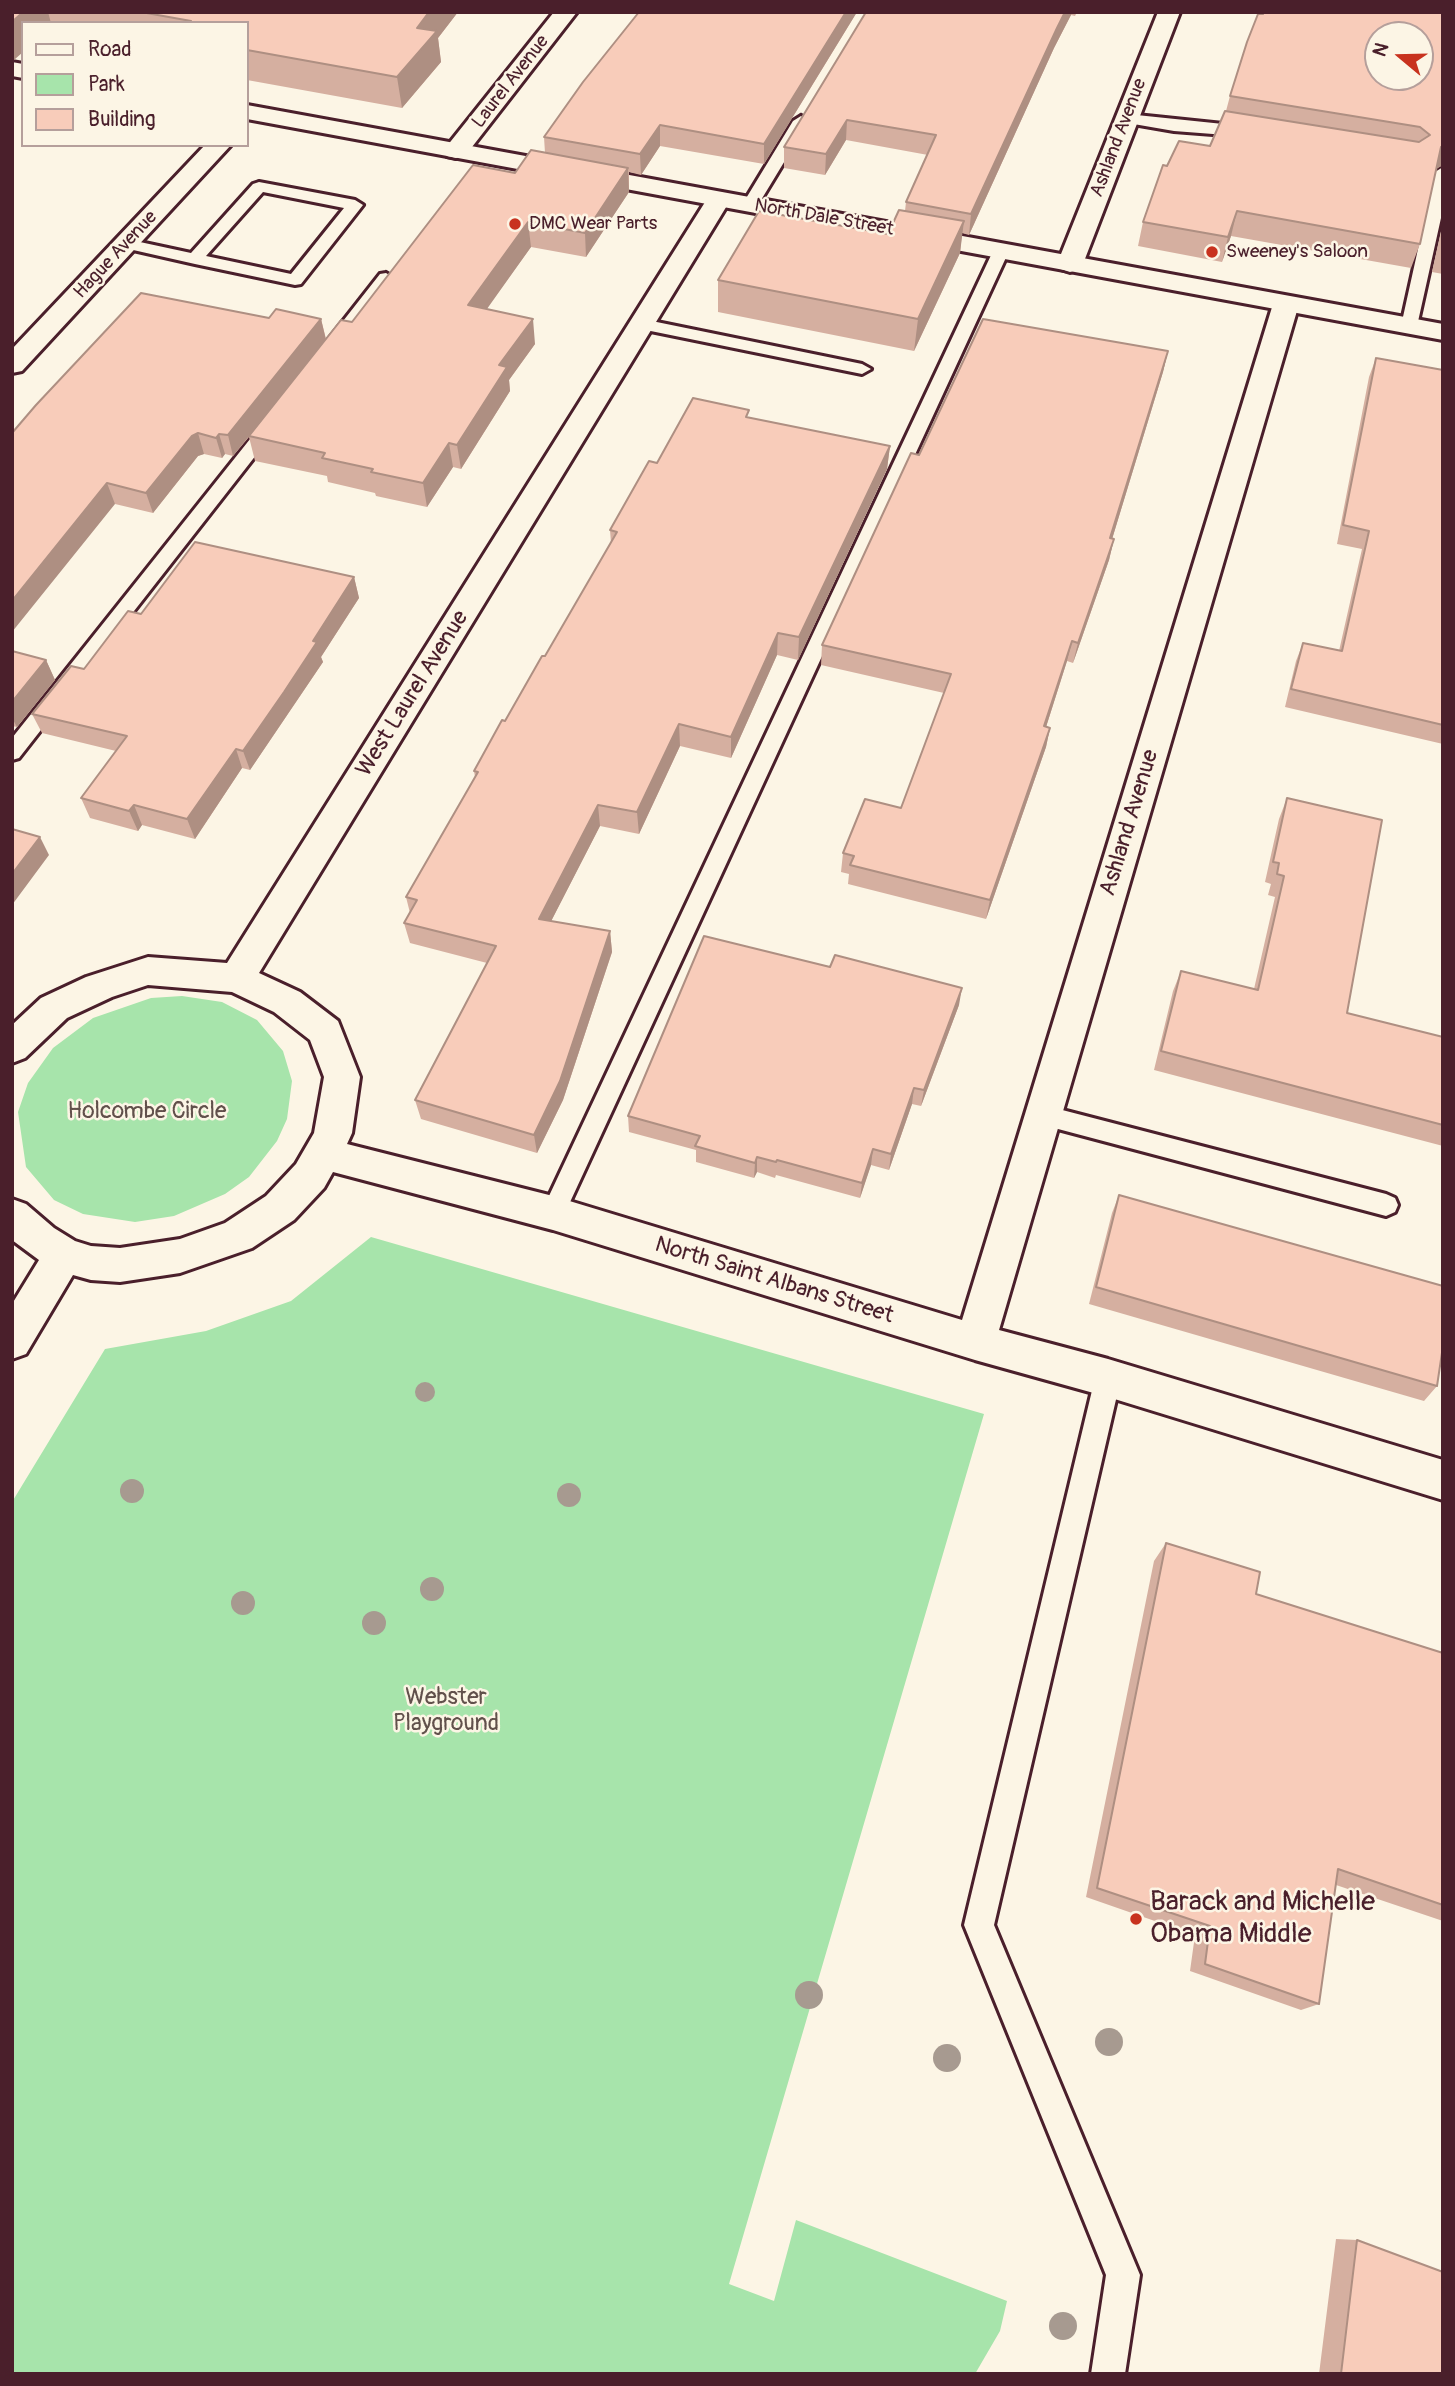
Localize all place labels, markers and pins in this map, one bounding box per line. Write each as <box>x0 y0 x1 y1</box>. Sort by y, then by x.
place label: DMC Wear Parts <box>529 213 657 235</box>
marker: DMC Wear Parts <box>507 216 523 232</box>
place label: Sweeney's Saloon <box>1226 241 1368 263</box>
marker: Sweeney's Saloon <box>1204 244 1220 260</box>
place label: Barack and Michelle Obama Middle <box>1150 1886 1375 1952</box>
marker: Barack and Michelle Obama Middle <box>1128 1911 1144 1927</box>

